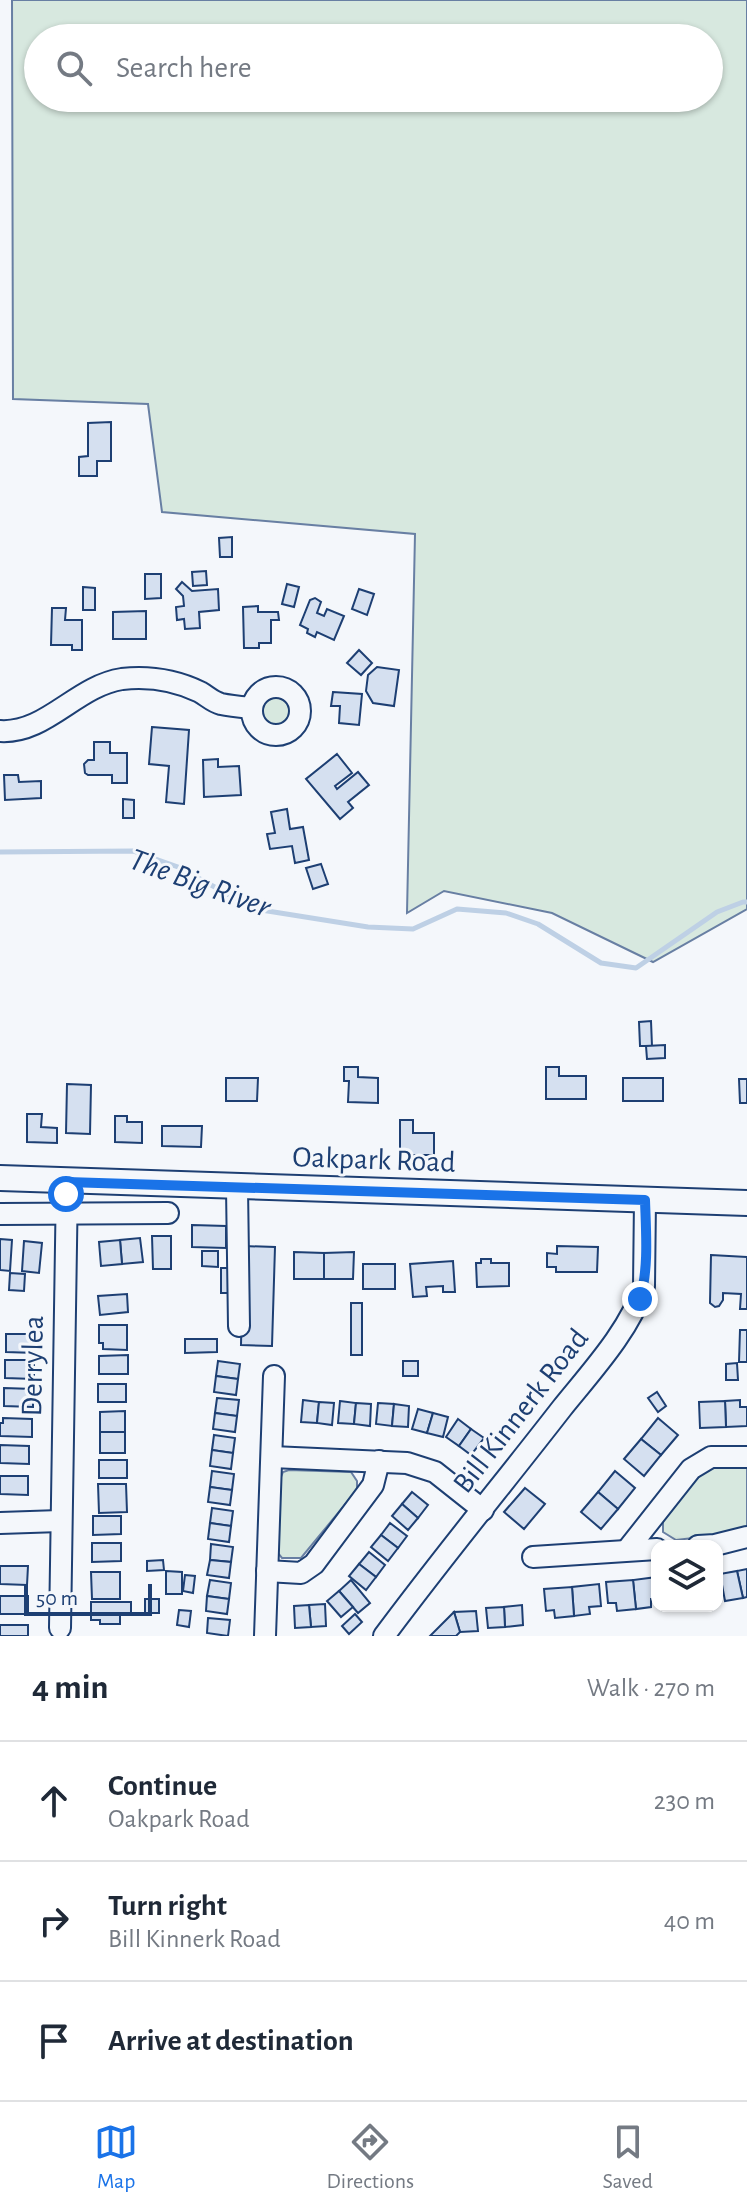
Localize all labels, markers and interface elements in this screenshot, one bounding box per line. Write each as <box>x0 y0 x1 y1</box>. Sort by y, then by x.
search box <box>24 24 723 112</box>
icon: search <box>52 46 96 90</box>
text: Search here <box>116 53 252 83</box>
water label: The Big River <box>125 843 276 924</box>
street label: Oakpark Road <box>292 1142 456 1178</box>
route start <box>48 1176 84 1212</box>
route end <box>622 1281 658 1317</box>
street label: Derrylea <box>17 1315 49 1417</box>
street label: Bill Kinnerk Road <box>448 1323 594 1499</box>
map controls <box>651 1540 723 1612</box>
button: layers <box>651 1540 723 1612</box>
scale bar <box>24 1580 152 1616</box>
text: 50 m <box>36 1587 78 1609</box>
text: 4 min <box>32 1671 109 1705</box>
text: Walk · 270 m <box>587 1675 715 1701</box>
text: Continue <box>108 1771 217 1801</box>
icon: ahead <box>32 1779 76 1823</box>
text: 230 m <box>654 1788 715 1814</box>
text: Oakpark Road <box>108 1806 250 1832</box>
text: Turn right <box>108 1891 227 1921</box>
icon: right <box>32 1899 76 1943</box>
text: 40 m <box>664 1908 715 1934</box>
text: Bill Kinnerk Road <box>108 1926 281 1952</box>
icon: arrive <box>32 2019 76 2063</box>
text: Arrive at destination <box>108 2026 354 2056</box>
tab: Map <box>94 2120 138 2194</box>
tab: Directions <box>326 2120 414 2194</box>
tab: Saved <box>602 2120 653 2194</box>

